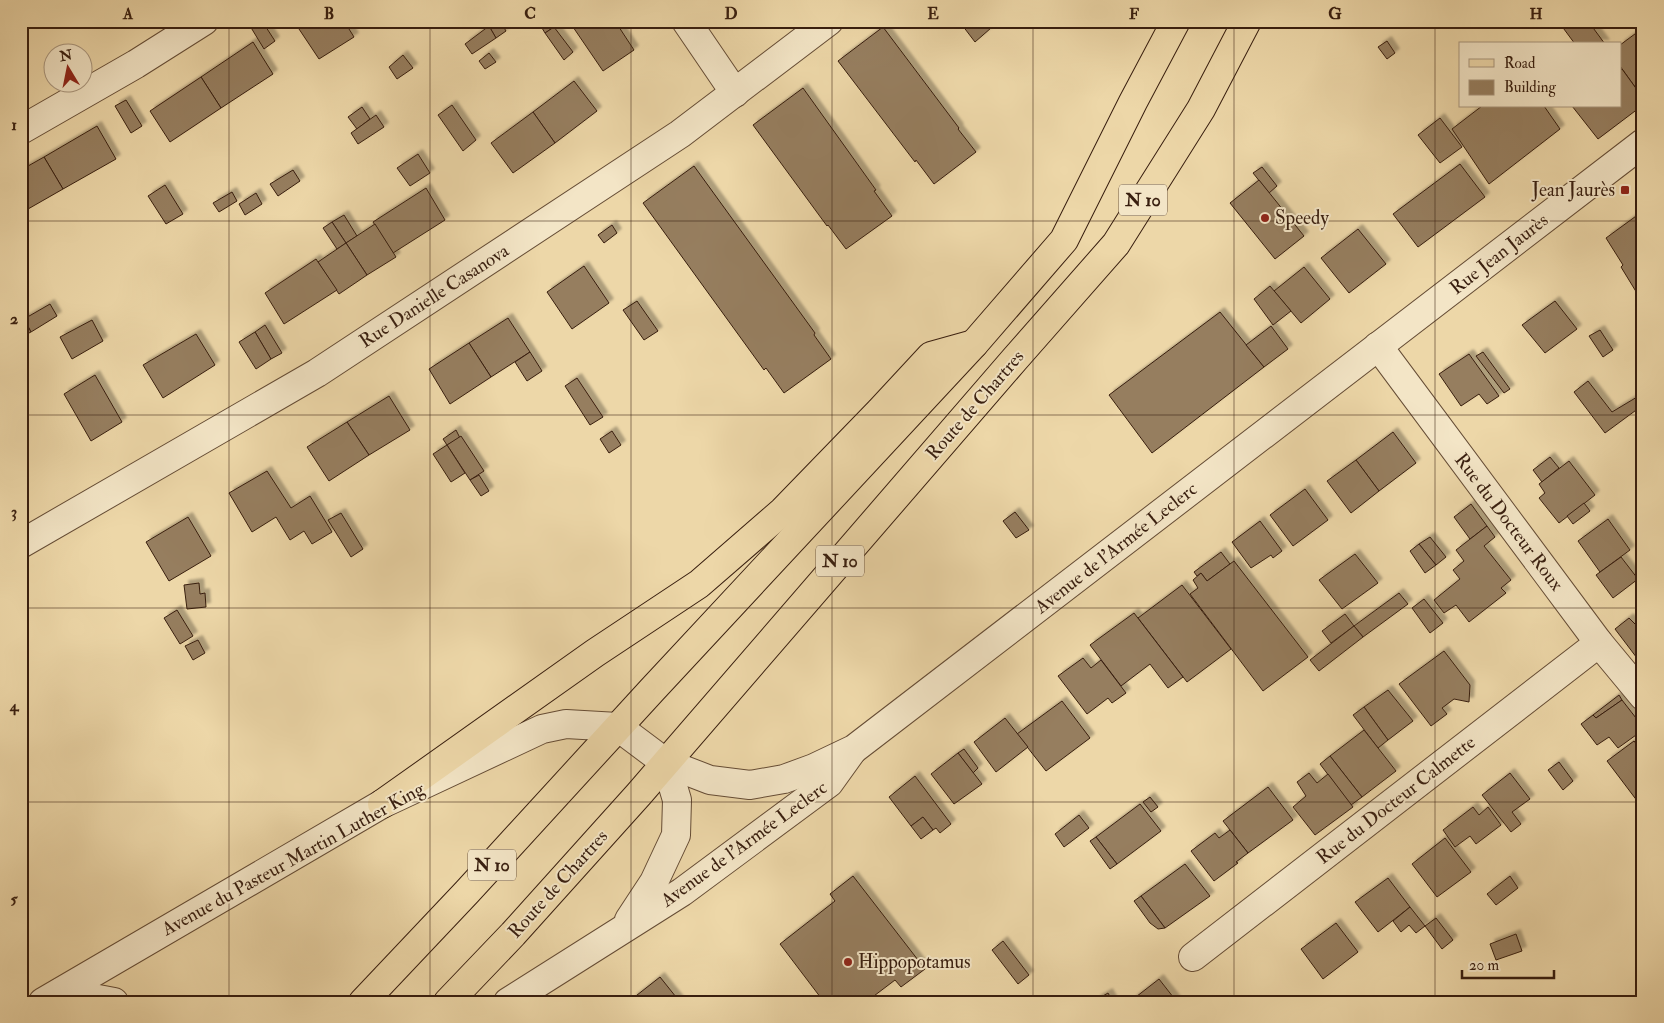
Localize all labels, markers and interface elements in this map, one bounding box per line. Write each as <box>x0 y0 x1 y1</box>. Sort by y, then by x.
text: A <box>122 4 134 24</box>
text: B <box>324 4 334 24</box>
text: C <box>524 4 536 24</box>
text: D <box>724 4 738 24</box>
text: E <box>927 4 939 24</box>
text: F <box>1129 4 1139 24</box>
text: G <box>1328 4 1342 24</box>
text: H <box>1529 4 1543 24</box>
north arrow <box>42 42 92 92</box>
legend <box>1459 42 1622 108</box>
text: N <box>57 46 74 65</box>
text: Road <box>1504 54 1536 73</box>
text: Building <box>1504 78 1556 97</box>
text: 1 <box>11 115 17 135</box>
place label: Jean Jaurès <box>1531 178 1615 202</box>
road number: N 10 <box>1119 184 1167 216</box>
marker: Jean Jaurès <box>1619 184 1631 196</box>
place label: Speedy <box>1275 206 1329 231</box>
street label: Rue Jean Jaurès <box>1445 208 1553 300</box>
marker: Speedy <box>1259 212 1271 224</box>
street label: Rue Danielle Casanova <box>355 239 513 353</box>
text: 2 <box>10 309 18 329</box>
street label: Route de Chartres <box>921 345 1029 465</box>
street label: Rue du Docteur Roux <box>1449 448 1569 596</box>
street label: Avenue de l'Armée Leclerc <box>1029 477 1202 620</box>
text: 3 <box>11 502 17 522</box>
road number: N 10 <box>816 546 864 576</box>
text: 4 <box>9 696 20 716</box>
street label: Rue du Docteur Calmette <box>1312 730 1480 870</box>
street label: Avenue de l'Armée Leclerc <box>655 775 832 913</box>
street label: Avenue du Pasteur Martin Luther King <box>157 776 429 942</box>
street label: Route de Chartres <box>503 825 613 943</box>
road number: N 10 <box>468 850 516 880</box>
text: 5 <box>10 889 18 909</box>
scale bar <box>1462 948 1554 980</box>
place label: Hippopotamus <box>858 950 971 975</box>
marker: Hippopotamus <box>842 956 854 968</box>
text: 20 m <box>1469 956 1499 975</box>

